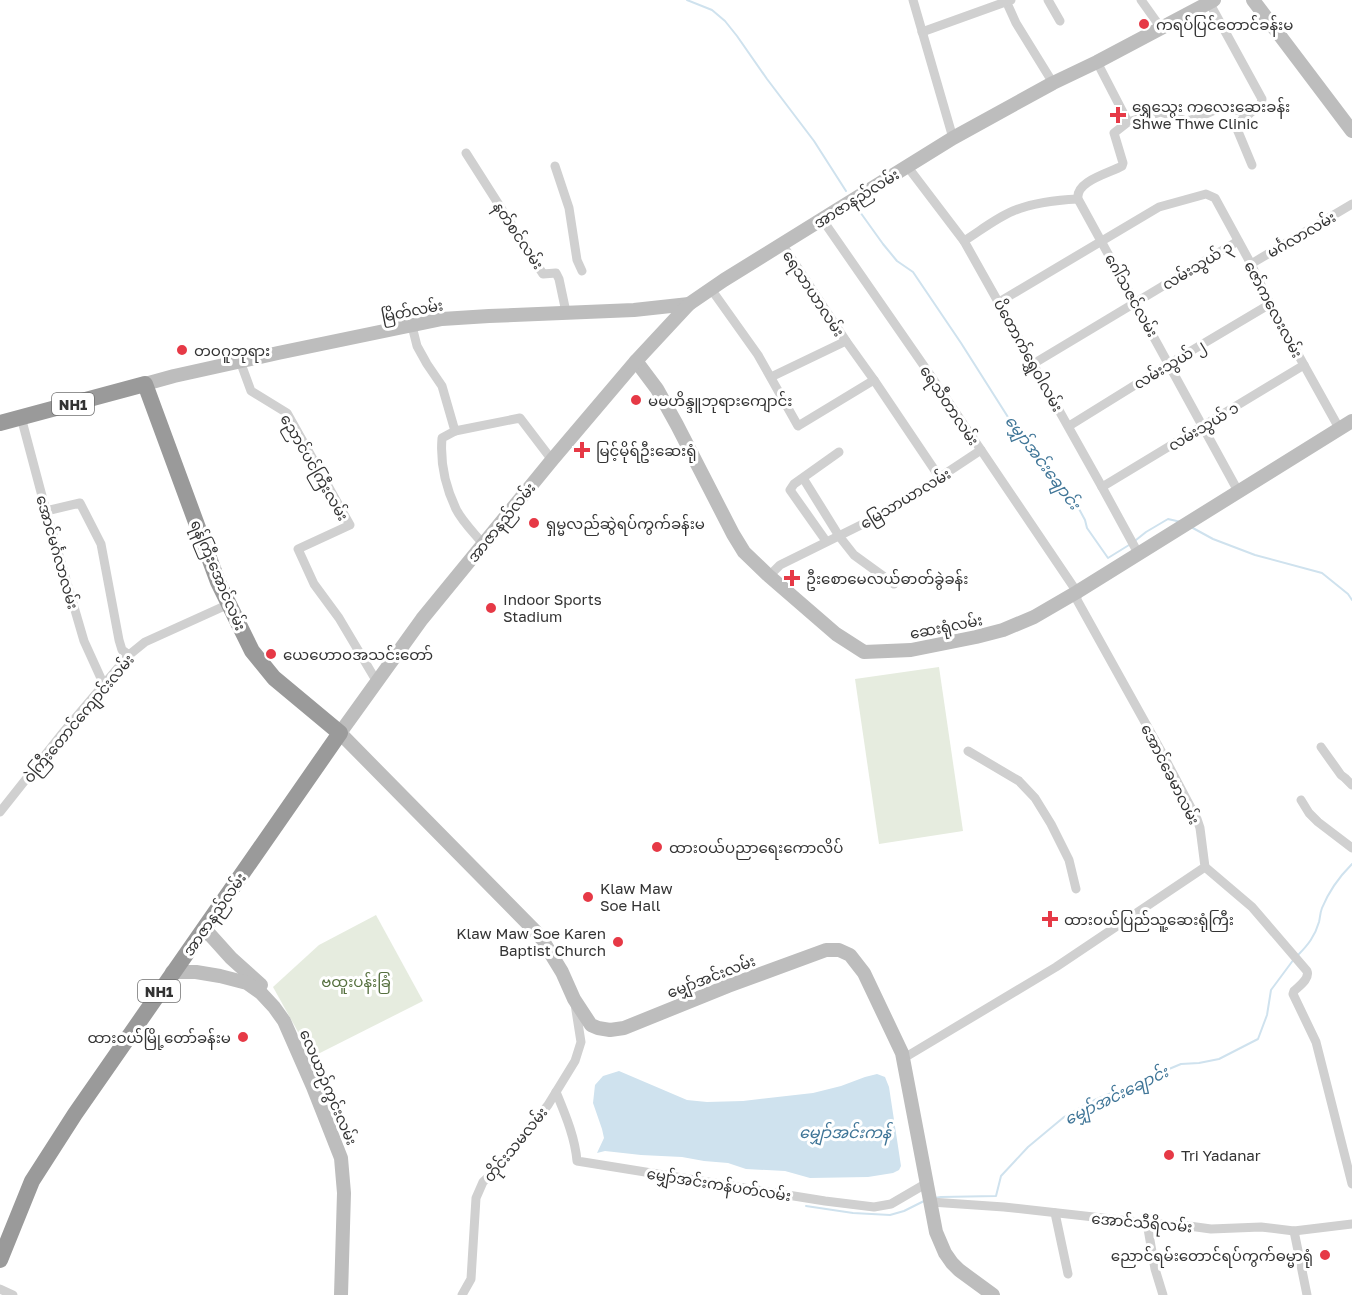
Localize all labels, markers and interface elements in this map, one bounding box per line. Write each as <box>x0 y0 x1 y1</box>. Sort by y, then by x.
place label: ကရပ်ပြင်တောင်ခန်းမ <box>1156 15 1293 37</box>
marker: ကရပ်ပြင်တောင်ခန်းမ <box>1137 17 1151 31</box>
place label: ရွှေသွေး ကလေးဆေးခန်း Shwe Thwe Clinic <box>1132 97 1290 132</box>
marker: ရွှေသွေး ကလေးဆေးခန်း Shwe Thwe Clinic <box>1109 106 1127 124</box>
street label: အာဇာနည်လမ်း <box>810 165 904 235</box>
street label: နတ်စင်လမ်း <box>487 198 548 274</box>
street label: မင်္ဂလာလမ်း <box>1264 207 1338 261</box>
street label: လမ်းသွယ် ၃ <box>1158 237 1238 296</box>
street label: ရေသာယာလမ်း <box>776 246 849 342</box>
street label: ဂေါ်သဇင်လမ်း <box>1102 250 1162 340</box>
street label: ဇော်ကလေးလမ်း <box>1241 258 1307 360</box>
street label: မြိတ်လမ်း <box>380 295 445 329</box>
street label: ပိတောက်ရွှေဝါလမ်း <box>987 296 1067 416</box>
street label: လမ်းသွယ် ၂ <box>1130 336 1210 396</box>
place label: တဝဂူဘုရား <box>194 341 270 363</box>
marker: တဝဂူဘုရား <box>175 343 189 357</box>
street label: ရေသီတာလမ်း <box>913 362 983 451</box>
place label: မမဟိန္ဒူဘုရားကျောင်း <box>648 391 792 413</box>
road number: NH1 <box>52 393 94 415</box>
marker: မမဟိန္ဒူဘုရားကျောင်း <box>629 393 643 407</box>
street label: လမ်းသွယ် ၁ <box>1164 398 1243 457</box>
water label: မျှော်အင်းချောင်း <box>998 410 1087 517</box>
street label: ညောင်ပင်ကြီးလမ်း <box>274 411 353 525</box>
marker: မြင့်မိုရ်ဦးဆေးရုံ <box>573 441 591 459</box>
place label: မြင့်မိုရ်ဦးဆေးရုံ <box>596 441 696 463</box>
street label: မြေသာယာလမ်း <box>856 464 956 536</box>
street label: အာဇာနည်လမ်း <box>463 479 542 568</box>
street label: အောင်မင်္ဂလာလမ်း <box>33 493 83 611</box>
place label: ရှမ္မလည်ဆွဲရပ်ကွက်ခန်းမ <box>546 514 705 536</box>
marker: ရှမ္မလည်ဆွဲရပ်ကွက်ခန်းမ <box>527 516 541 530</box>
street label: ရန်ကြီးအောင်လမ်း <box>184 517 250 635</box>
marker: ဦးစောမေလယ်ဓာတ်ခွဲခန်း <box>783 569 801 587</box>
place label: ဦးစောမေလယ်ဓာတ်ခွဲခန်း <box>806 569 968 591</box>
place label: Indoor Sports Stadium <box>503 590 602 625</box>
marker: Indoor Sports Stadium <box>484 601 498 615</box>
street label: ဆေးရုံလမ်း <box>908 610 985 646</box>
place label: ယေဟောဝအသင်းတော် <box>283 645 433 663</box>
marker: ယေဟောဝအသင်းတော် <box>264 647 278 661</box>
street label: ဝဲကြီးတောင်ကျောင်းလမ်း <box>19 650 140 789</box>
street label: အောင်ခေမာလမ်း <box>1138 721 1204 827</box>
place label: ထားဝယ်ပညာရေးကောလိပ် <box>669 838 843 860</box>
marker: ထားဝယ်ပညာရေးကောလိပ် <box>650 840 664 854</box>
street label: အာဇာနည်လမ်း <box>179 869 253 961</box>
place label: Klaw Maw Soe Hall <box>600 879 673 914</box>
marker: Klaw Maw Soe Hall <box>581 890 595 904</box>
marker: ထားဝယ်ပြည်သူ့ဆေးရုံကြီး <box>1041 910 1059 928</box>
place label: ထားဝယ်ပြည်သူ့ဆေးရုံကြီး <box>1064 910 1234 932</box>
place label: Klaw Maw Soe Karen Baptist Church <box>456 924 606 959</box>
marker: Klaw Maw Soe Karen Baptist Church <box>611 935 625 949</box>
street label: မျှော်အင်းလမ်း <box>664 951 759 1005</box>
park label: ဗထူးပန်းခြံ <box>321 972 391 994</box>
road number: NH1 <box>138 980 180 1002</box>
street label: လေယာဉ်ကွင်းလမ်း <box>293 1026 361 1149</box>
place label: ထားဝယ်မြို့တော်ခန်းမ <box>88 1028 231 1050</box>
marker: ထားဝယ်မြို့တော်ခန်းမ <box>236 1030 250 1044</box>
water label: မျှော်အင်းချောင်း <box>1060 1060 1174 1132</box>
street label: တိုင်းသမလမ်း <box>479 1103 554 1188</box>
water label: မျှော်အင်းကန် <box>799 1121 894 1146</box>
place label: Tri Yadanar <box>1181 1146 1261 1164</box>
marker: Tri Yadanar <box>1162 1148 1176 1162</box>
street label: မျှော်အင်းကန်ပတ်လမ်း <box>645 1164 792 1208</box>
street label: အောင်သီရိလမ်း <box>1090 1209 1193 1239</box>
place label: ညောင်ရမ်းတောင်ရပ်ကွက်ဓမ္မာရုံ <box>1111 1246 1313 1268</box>
marker: ညောင်ရမ်းတောင်ရပ်ကွက်ဓမ္မာရုံ <box>1318 1248 1332 1262</box>

